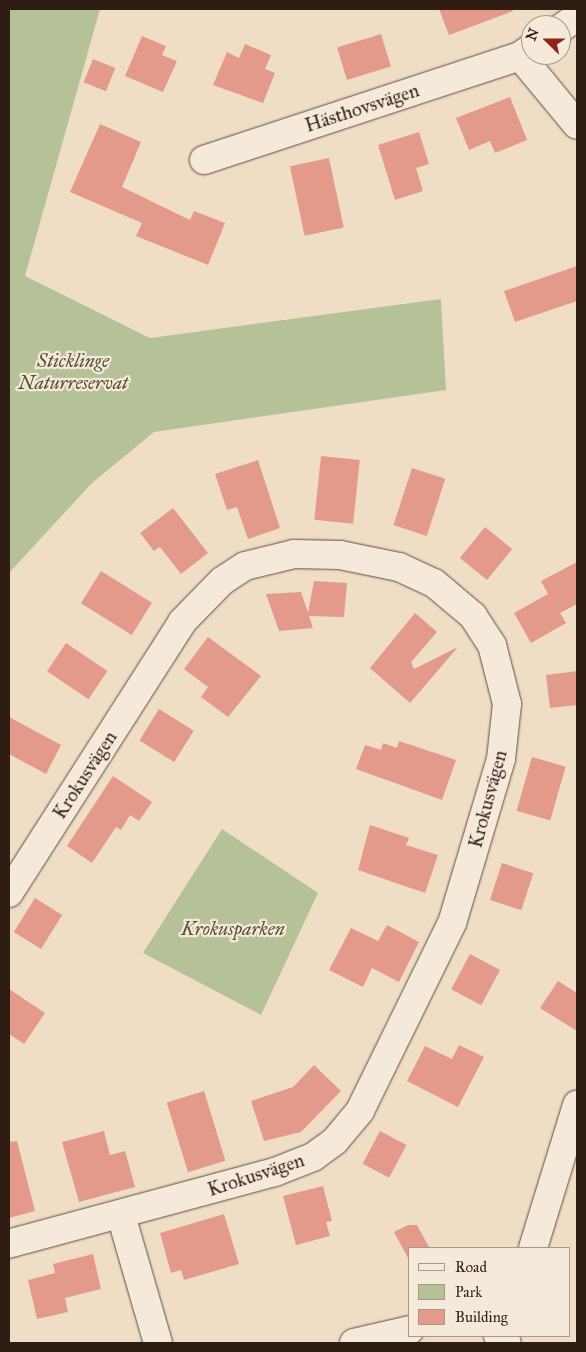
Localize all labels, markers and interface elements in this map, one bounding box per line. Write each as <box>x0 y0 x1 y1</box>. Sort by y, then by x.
north arrow <box>521 15 571 65</box>
text: N <box>522 26 543 43</box>
street label: Hästhovsvägen <box>302 79 422 137</box>
park label: Sticklinge Naturreservat <box>18 350 128 394</box>
street label: Krokusvägen <box>48 727 122 823</box>
street label: Krokusvägen <box>464 748 512 850</box>
park label: Krokusparken <box>181 918 285 940</box>
street label: Krokusvägen <box>205 1149 307 1201</box>
legend <box>408 1247 571 1337</box>
text: Road <box>455 1258 487 1276</box>
text: Park <box>455 1283 482 1301</box>
text: Building <box>455 1308 508 1326</box>

